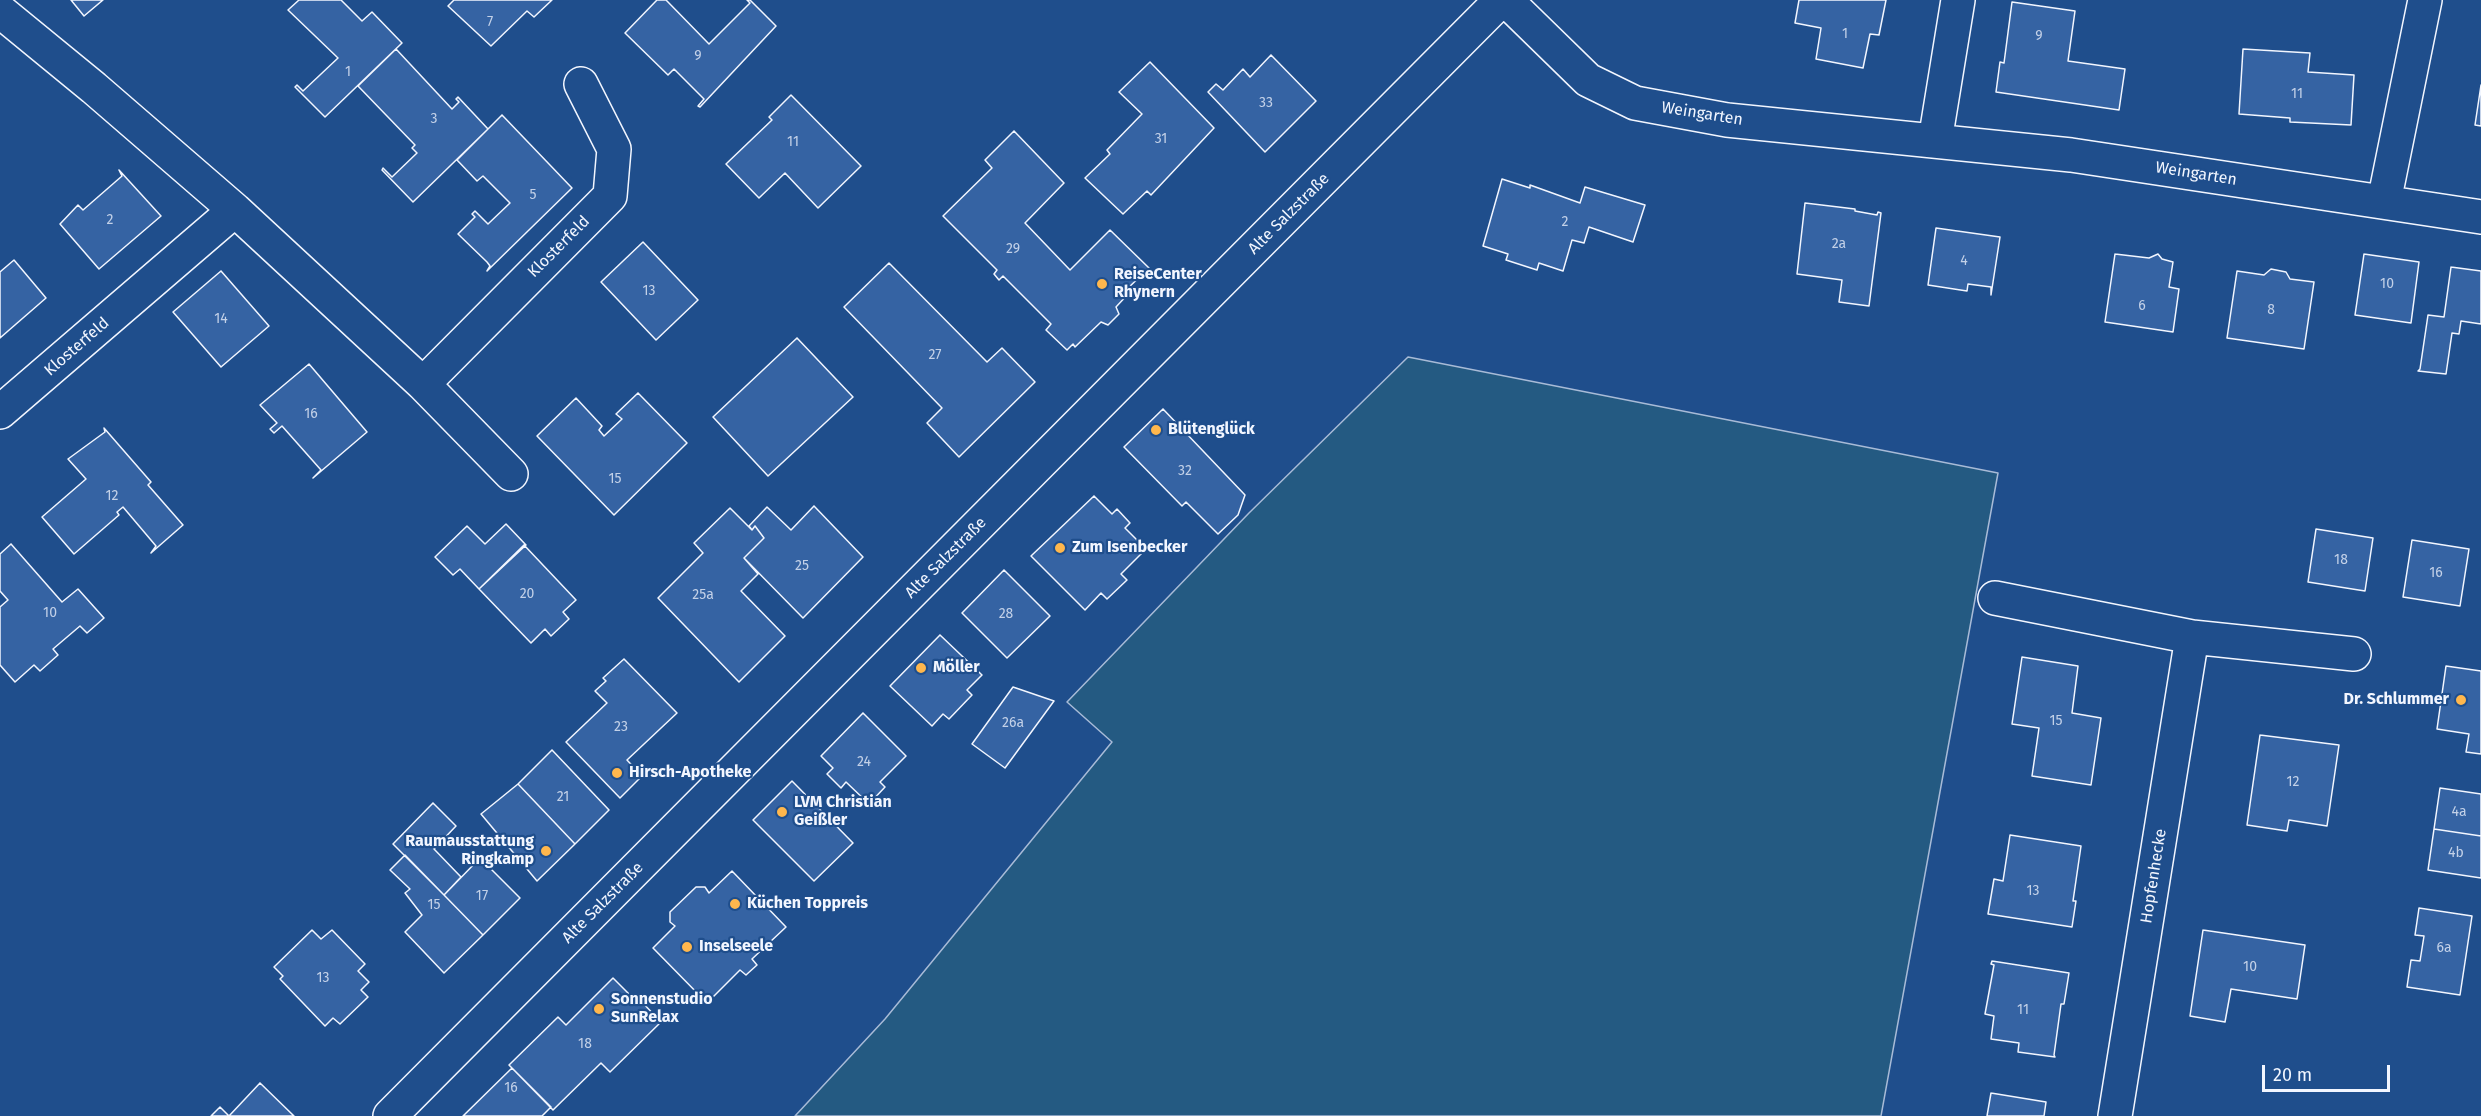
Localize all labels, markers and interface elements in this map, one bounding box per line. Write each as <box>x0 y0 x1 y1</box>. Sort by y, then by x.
house number: 7 <box>487 14 493 30</box>
house number: 1 <box>1842 26 1848 42</box>
house number: 9 <box>2035 28 2043 44</box>
house number: 9 <box>694 48 702 64</box>
house number: 1 <box>345 64 351 80</box>
house number: 11 <box>2291 86 2303 102</box>
house number: 33 <box>1259 95 1273 111</box>
street label: Weingarten <box>1660 98 1744 130</box>
house number: 3 <box>431 111 437 127</box>
house number: 31 <box>1155 131 1167 147</box>
house number: 11 <box>787 134 799 150</box>
street label: Weingarten <box>2154 158 2238 190</box>
street label: Alte Salzstraße <box>1244 169 1334 259</box>
house number: 5 <box>529 187 537 203</box>
house number: 2 <box>107 212 113 228</box>
street label: Klosterfeld <box>524 212 594 282</box>
house number: 2 <box>1562 214 1568 230</box>
house number: 2a <box>1832 236 1846 252</box>
house number: 29 <box>1006 241 1020 257</box>
house number: 4 <box>1960 253 1968 269</box>
place label: ReiseCenter Rhynern <box>1114 265 1202 303</box>
house number: 10 <box>2380 276 2394 292</box>
marker: ReiseCenter Rhynern <box>1095 277 1109 291</box>
house number: 13 <box>642 283 656 299</box>
house number: 6 <box>2138 298 2146 314</box>
house number: 8 <box>2267 302 2275 318</box>
house number: 14 <box>214 311 228 327</box>
street label: Klosterfeld <box>41 314 113 380</box>
house number: 27 <box>928 347 942 363</box>
house number: 16 <box>304 406 318 422</box>
place label: Blütenglück <box>1168 420 1255 440</box>
marker: Blütenglück <box>1149 423 1163 437</box>
house number: 32 <box>1178 463 1192 479</box>
house number: 15 <box>608 471 622 487</box>
house number: 12 <box>106 488 118 504</box>
street label: Alte Salzstraße <box>901 513 991 603</box>
place label: Zum Isenbecker <box>1072 538 1187 558</box>
marker: Zum Isenbecker <box>1053 541 1067 555</box>
house number: 18 <box>2334 552 2348 568</box>
house number: 25 <box>795 558 809 574</box>
house number: 16 <box>2429 565 2443 581</box>
house number: 20 <box>520 586 534 602</box>
house number: 25a <box>692 587 714 603</box>
house number: 10 <box>43 605 57 621</box>
house number: 28 <box>999 606 1013 622</box>
place label: Möller <box>933 658 980 678</box>
marker: Möller <box>914 661 928 675</box>
place label: Dr. Schlummer <box>2344 690 2449 710</box>
marker: Dr. Schlummer <box>2454 693 2468 707</box>
house number: 15 <box>2049 713 2063 729</box>
house number: 26a <box>1002 715 1024 731</box>
house number: 23 <box>614 719 628 735</box>
house number: 24 <box>857 754 871 770</box>
place label: Hirsch-Apotheke <box>629 763 751 783</box>
marker: Hirsch-Apotheke <box>610 766 624 780</box>
house number: 12 <box>2287 774 2299 790</box>
house number: 21 <box>557 789 569 805</box>
place label: LVM Christian Geißler <box>794 793 892 831</box>
house number: 4a <box>2451 804 2467 820</box>
marker: LVM Christian Geißler <box>775 805 789 819</box>
street label: Hopfenhecke <box>2137 827 2171 925</box>
place label: Raumausstattung Ringkamp <box>405 832 534 870</box>
marker: Raumausstattung Ringkamp <box>539 844 553 858</box>
house number: 4b <box>2448 845 2464 861</box>
street label: Alte Salzstraße <box>558 858 648 948</box>
house number: 13 <box>2026 883 2040 899</box>
house number: 17 <box>476 888 488 904</box>
place label: Küchen Toppreis <box>747 894 868 914</box>
house number: 15 <box>427 897 441 913</box>
marker: Küchen Toppreis <box>728 897 742 911</box>
place label: Inselseele <box>699 937 773 957</box>
marker: Inselseele <box>680 940 694 954</box>
house number: 6a <box>2436 940 2452 956</box>
house number: 10 <box>2243 959 2257 975</box>
house number: 13 <box>316 970 330 986</box>
place label: Sonnenstudio SunRelax <box>611 990 713 1028</box>
marker: Sonnenstudio SunRelax <box>592 1002 606 1016</box>
house number: 11 <box>2017 1002 2029 1018</box>
house number: 18 <box>578 1036 592 1052</box>
scale bar <box>2265 1053 2392 1091</box>
text: 20 m <box>2273 1064 2312 1086</box>
house number: 16 <box>504 1080 518 1096</box>

